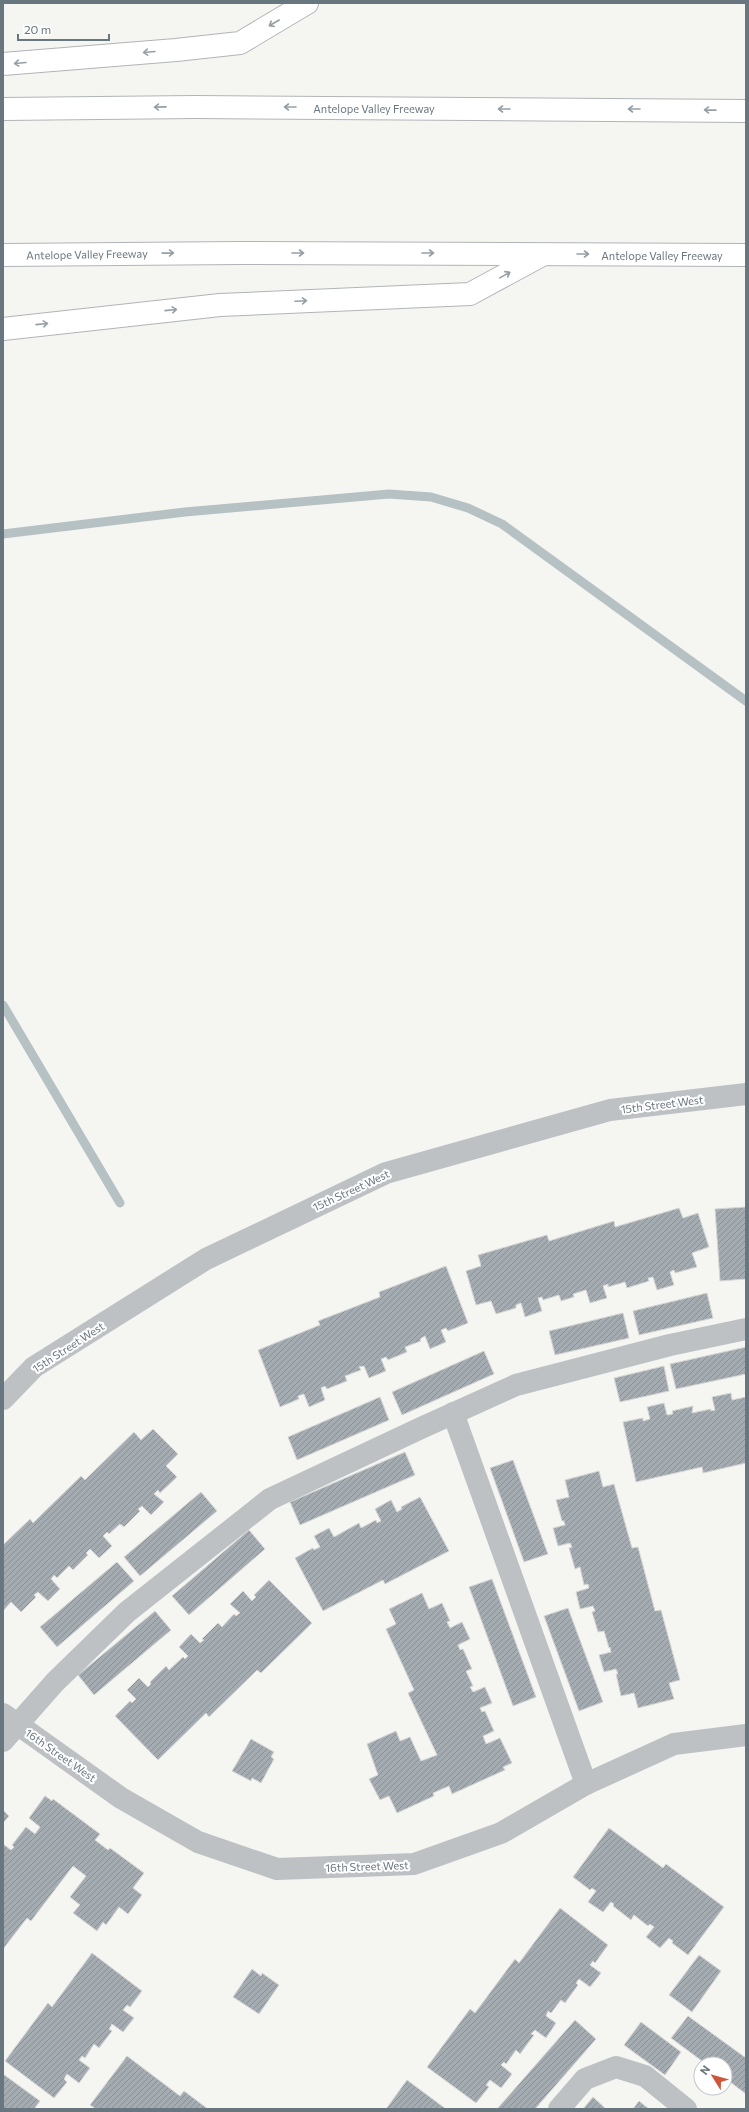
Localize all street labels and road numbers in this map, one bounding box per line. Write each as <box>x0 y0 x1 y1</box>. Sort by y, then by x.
street label: Antelope Valley Freeway <box>313 102 435 115</box>
street label: Antelope Valley Freeway <box>26 246 148 262</box>
street label: Antelope Valley Freeway <box>601 249 723 262</box>
street label: 15th Street West <box>620 1092 704 1116</box>
street label: 15th Street West <box>311 1166 392 1213</box>
street label: 15th Street West <box>30 1319 107 1375</box>
street label: 16th Street West <box>23 1726 99 1784</box>
street label: 16th Street West <box>325 1858 409 1874</box>

